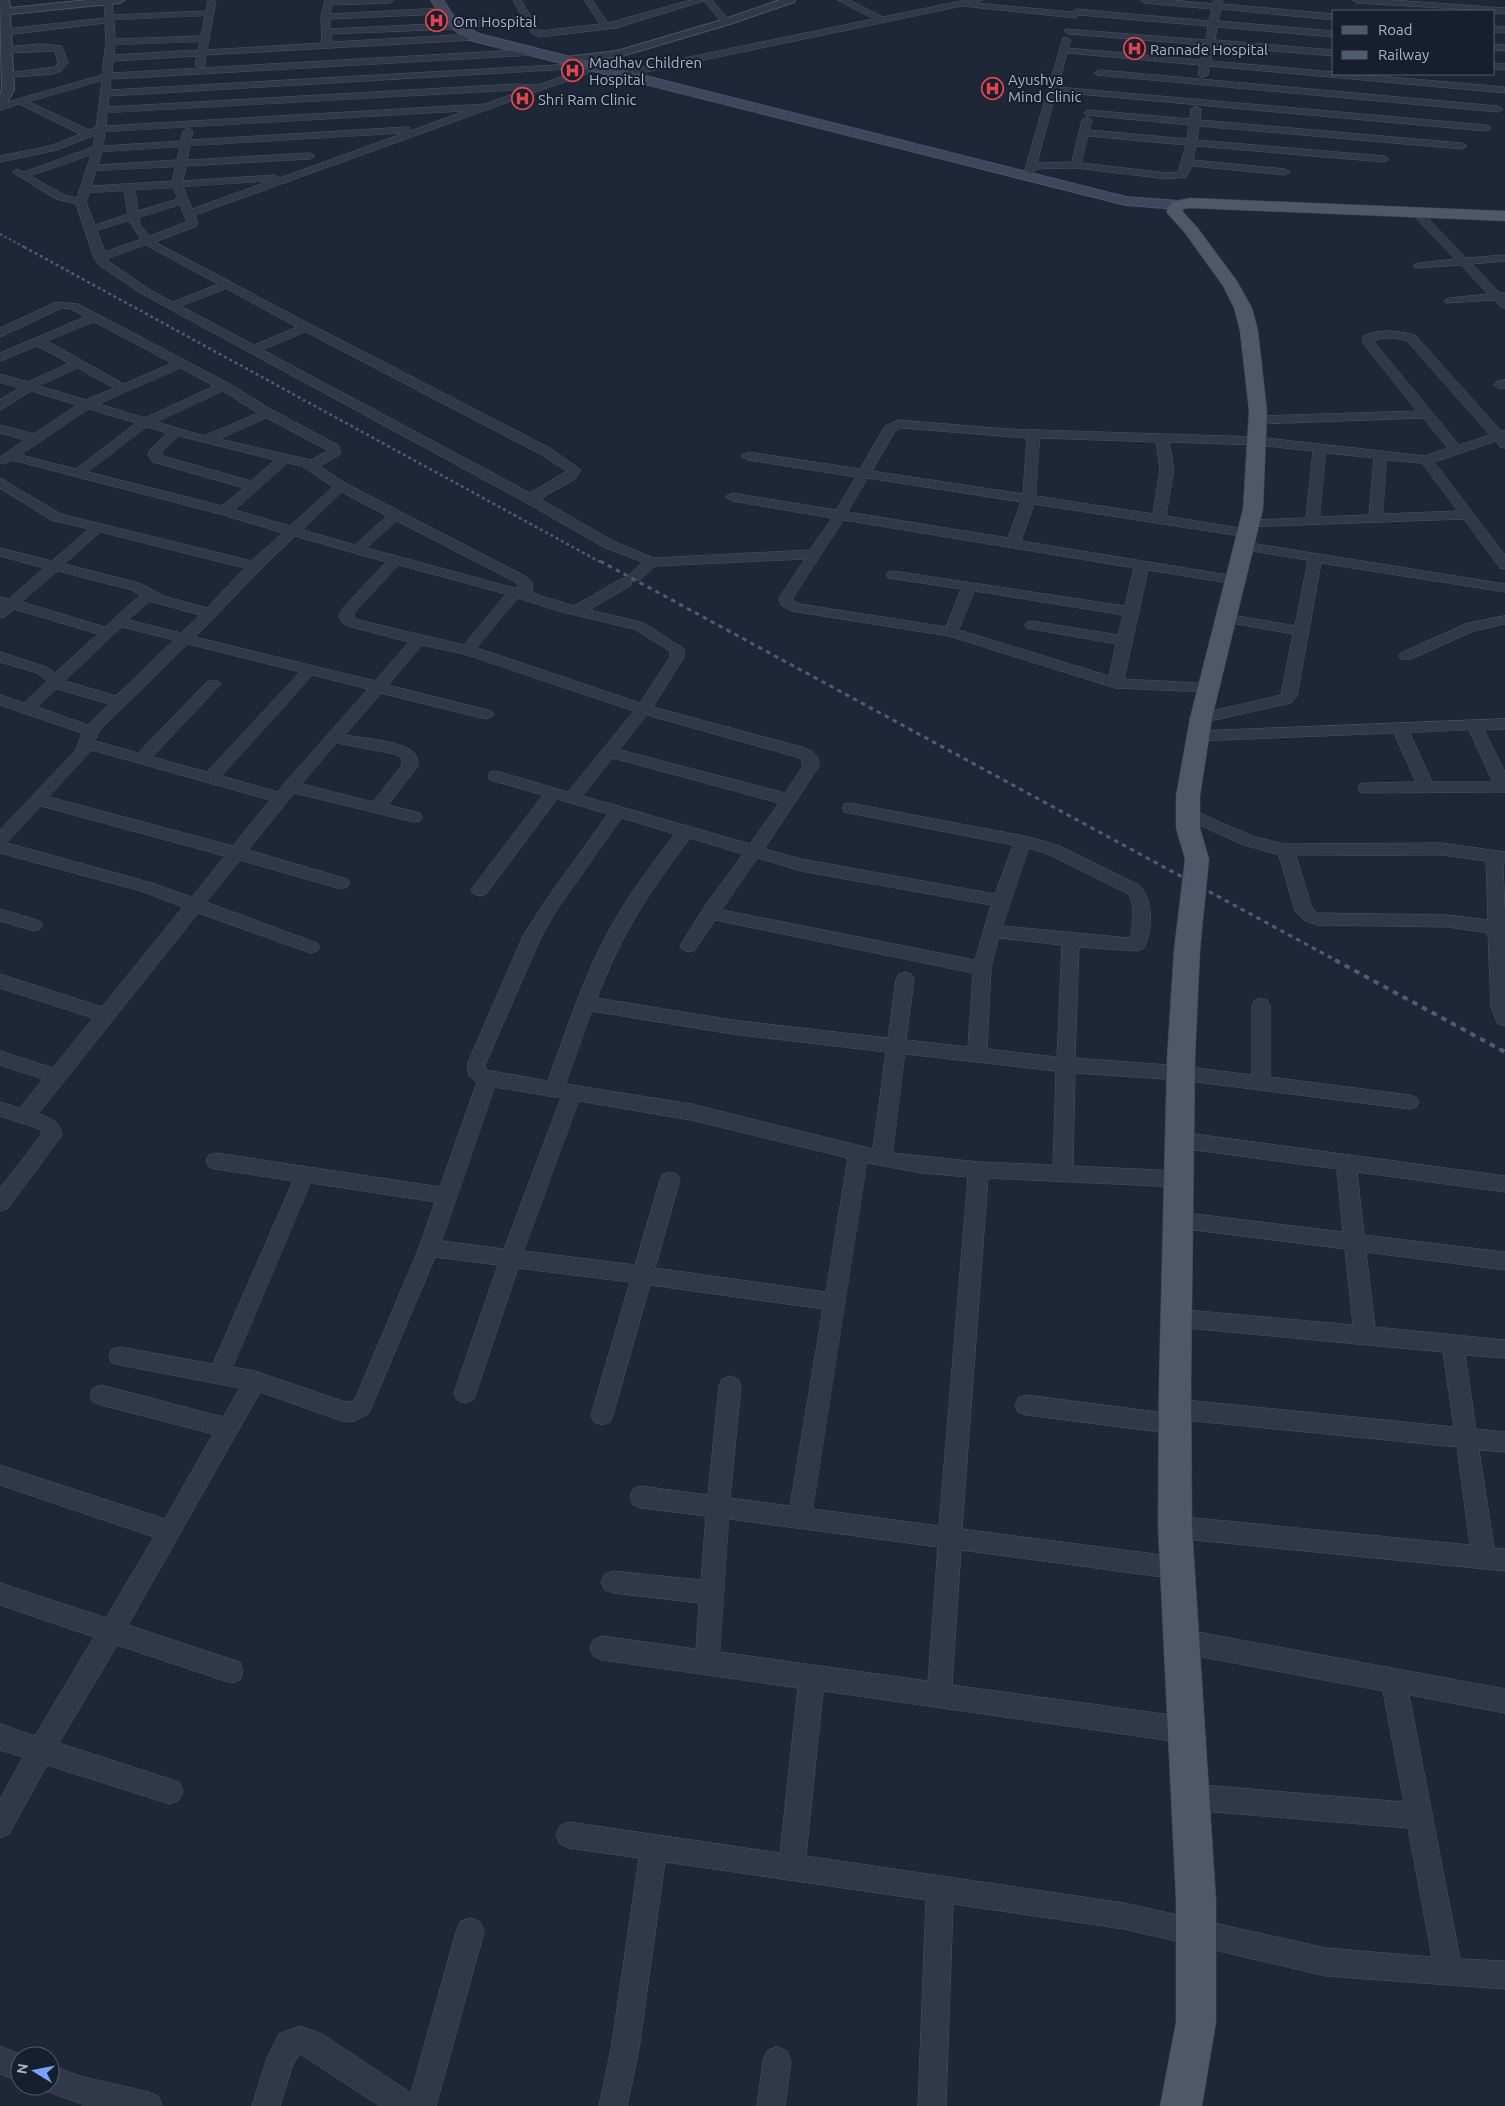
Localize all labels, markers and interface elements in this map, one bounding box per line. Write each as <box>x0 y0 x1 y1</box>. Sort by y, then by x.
hospital icon: Om Hospital <box>425 9 449 33</box>
legend <box>1332 10 1495 75</box>
place label: Om Hospital <box>453 13 537 30</box>
text: Road <box>1378 21 1413 38</box>
hospital icon: Rannade Hospital <box>1122 37 1146 61</box>
place label: Rannade Hospital <box>1150 41 1268 58</box>
text: Railway <box>1378 46 1429 63</box>
place label: Madhav Children Hospital <box>589 54 702 88</box>
hospital icon: Madhav Children Hospital <box>561 59 585 83</box>
place label: Ayushya Mind Clinic <box>1008 71 1081 105</box>
hospital icon: Ayushya Mind Clinic <box>980 76 1004 100</box>
hospital icon: Shri Ram Clinic <box>510 87 534 111</box>
place label: Shri Ram Clinic <box>538 91 637 108</box>
north arrow <box>10 2046 60 2096</box>
text: N <box>13 2062 31 2075</box>

